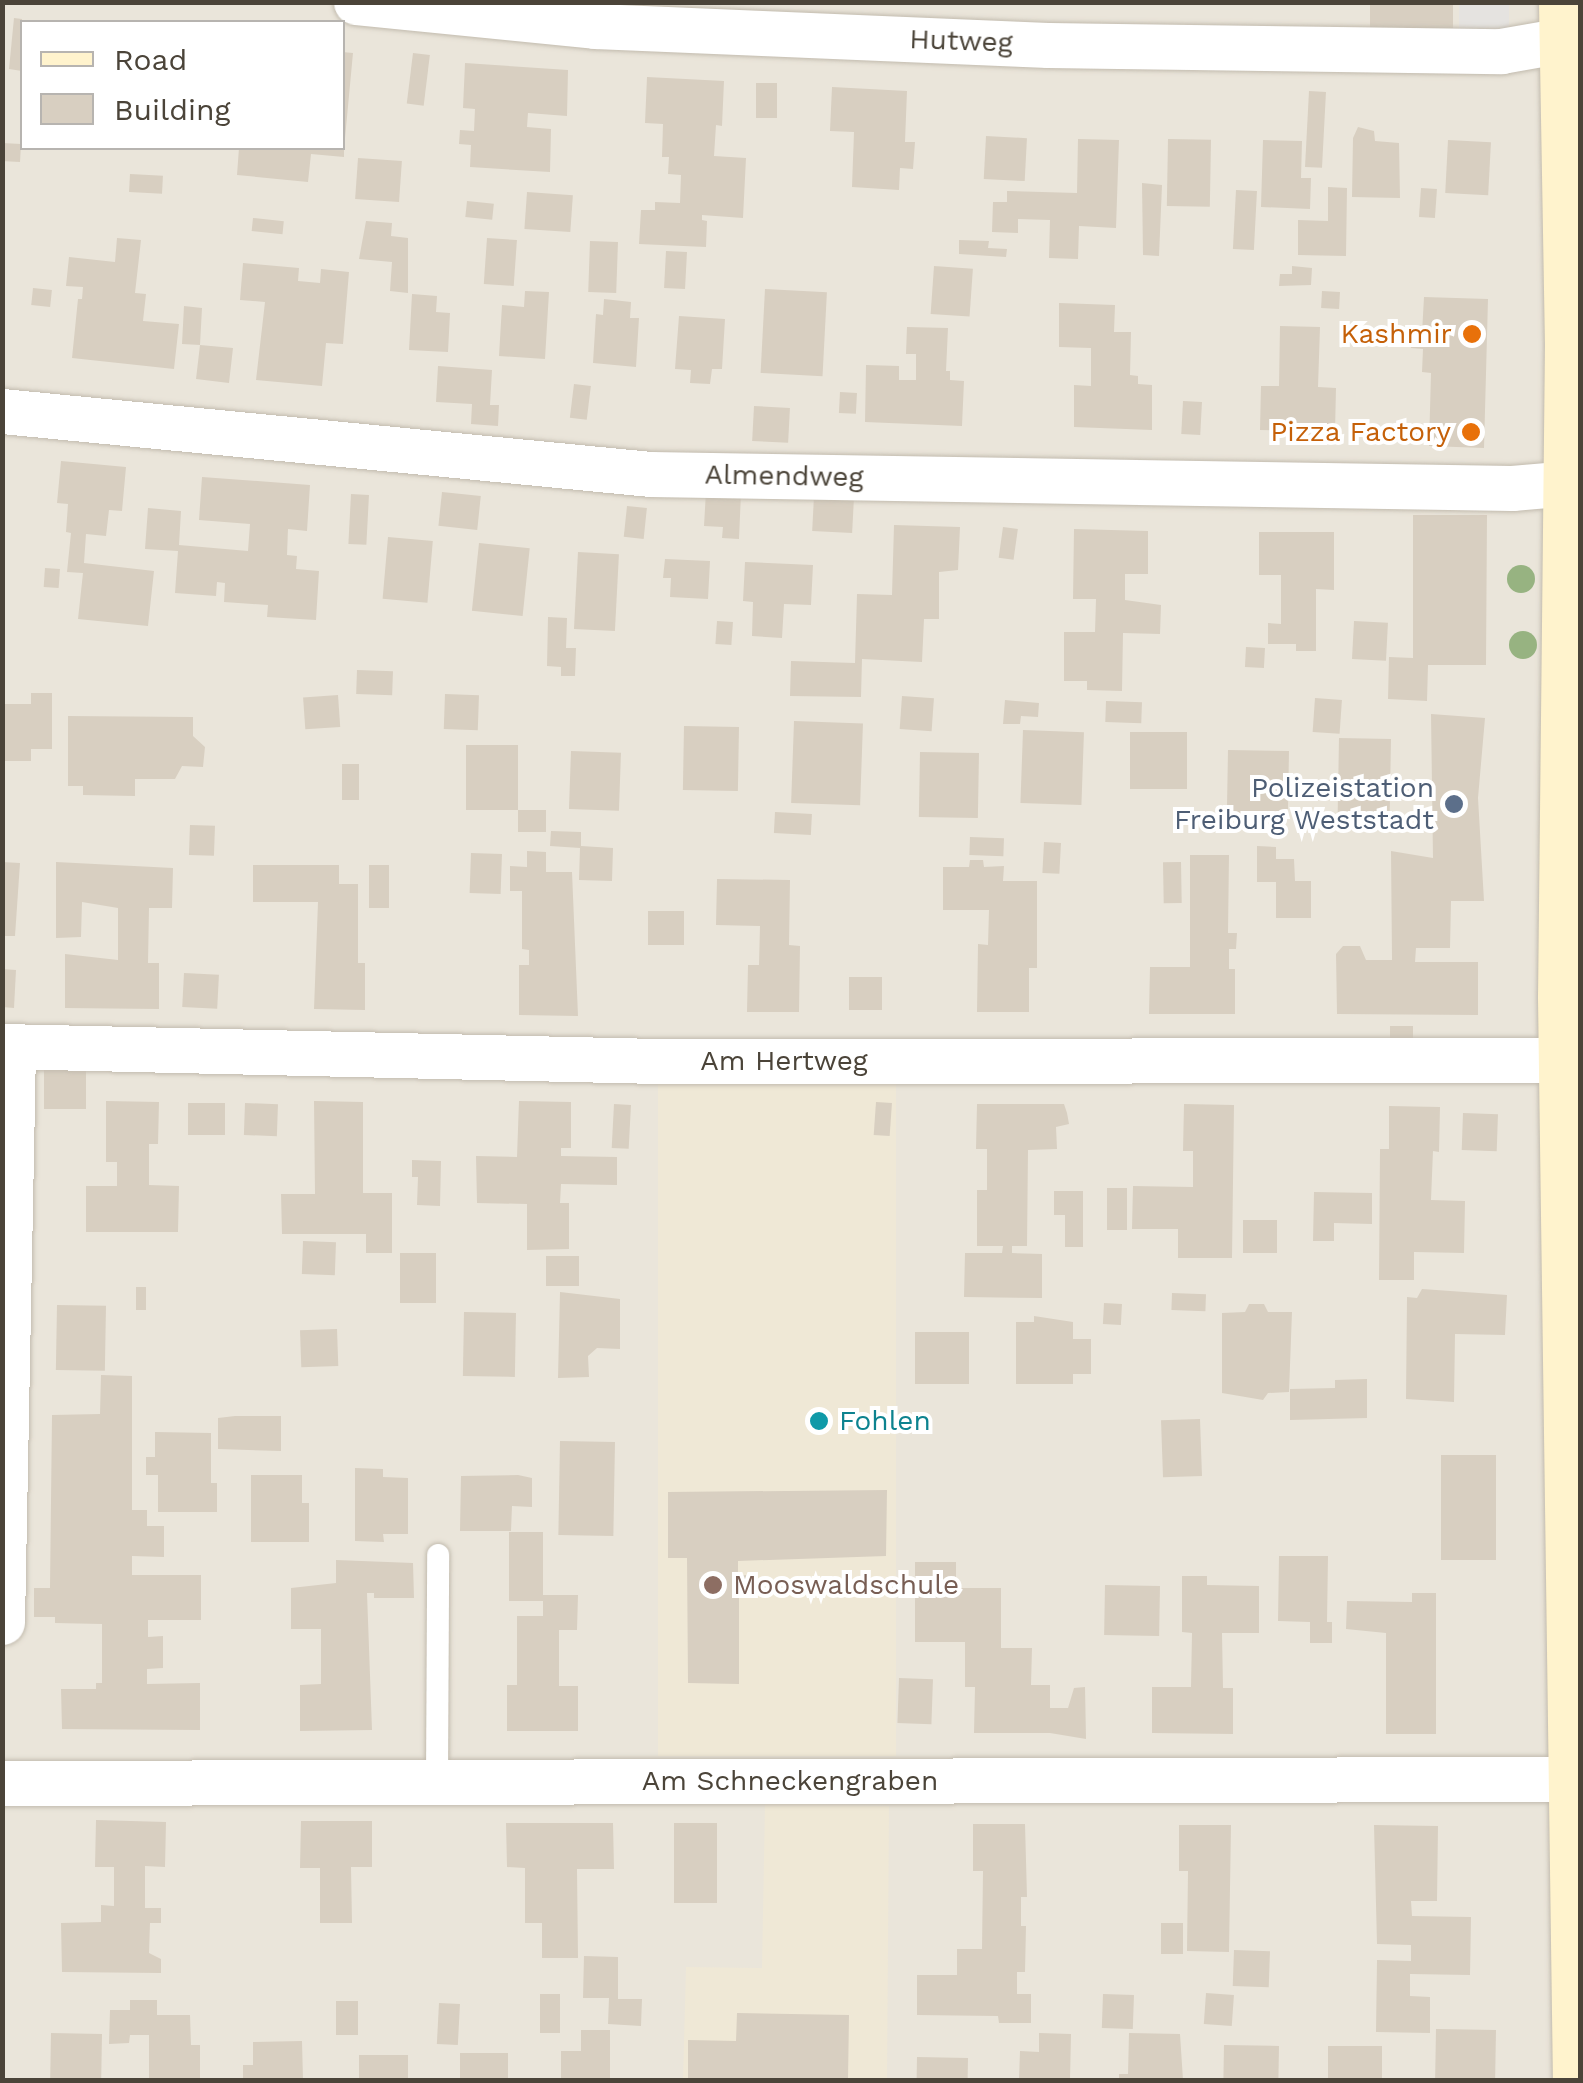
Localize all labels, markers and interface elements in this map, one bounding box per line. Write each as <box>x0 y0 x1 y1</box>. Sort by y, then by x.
legend <box>20 20 345 150</box>
street label: Hutweg <box>909 22 1013 60</box>
text: Road <box>114 42 187 77</box>
text: Building <box>114 92 231 127</box>
place label: Kashmir <box>1341 317 1452 351</box>
marker: Kashmir <box>1461 323 1483 345</box>
place label: Pizza Factory <box>1270 415 1451 449</box>
marker: Pizza Factory <box>1460 421 1482 443</box>
street label: Almendweg <box>704 458 864 494</box>
place label: Polizeistation Freiburg Weststadt <box>1173 771 1434 837</box>
marker: Polizeistation Freiburg Weststadt <box>1443 793 1465 815</box>
street label: Am Hertweg <box>700 1044 868 1078</box>
place label: Fohlen <box>839 1404 931 1438</box>
marker: Fohlen <box>808 1410 830 1432</box>
place label: Mooswaldschule <box>733 1568 959 1602</box>
marker: Mooswaldschule <box>702 1574 724 1596</box>
street label: Am Schneckengraben <box>642 1764 938 1798</box>

